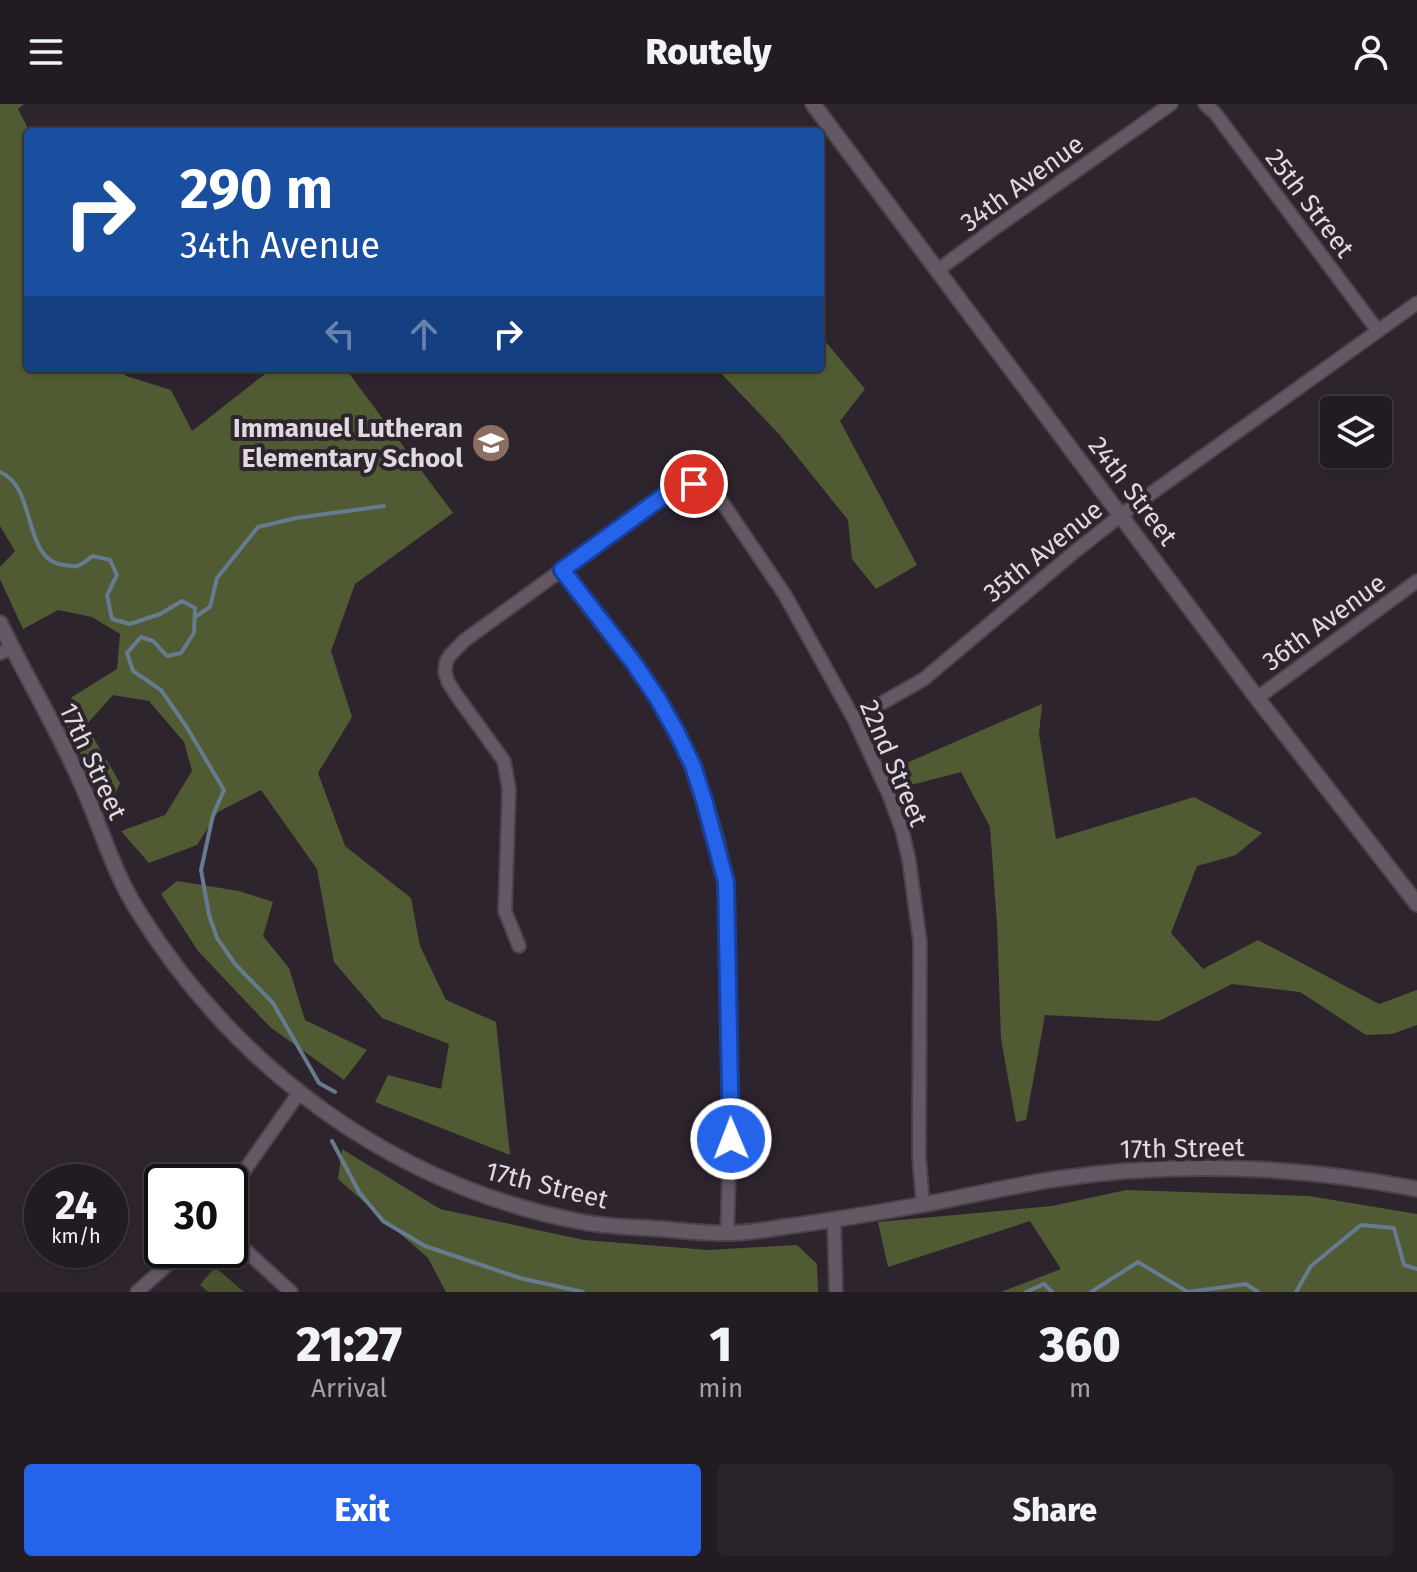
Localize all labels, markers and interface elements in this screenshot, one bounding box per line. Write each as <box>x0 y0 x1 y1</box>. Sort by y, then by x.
icon: menu <box>24 30 68 74</box>
text: Routely <box>645 30 772 74</box>
icon: person <box>1349 30 1393 74</box>
street label: 34th Avenue <box>955 128 1090 238</box>
street label: 25th Street <box>1259 143 1361 264</box>
text: 290 m <box>180 156 333 223</box>
icon: right <box>48 160 152 264</box>
text: 34th Avenue <box>180 224 380 268</box>
icon: left <box>318 312 362 356</box>
icon: ahead <box>402 312 446 356</box>
icon: right <box>486 312 530 356</box>
map controls <box>1320 396 1392 468</box>
button: layers <box>1320 396 1392 468</box>
place label: Immanuel Lutheran Elementary School <box>233 413 463 474</box>
school or university icon: Immanuel Lutheran Elementary School <box>470 422 512 464</box>
street label: 24th Street <box>1082 431 1184 552</box>
pin <box>660 450 728 518</box>
icon: arrive <box>672 462 716 506</box>
street label: 35th Avenue <box>978 494 1109 609</box>
street label: 36th Avenue <box>1257 567 1392 677</box>
street label: 22nd Street <box>853 695 934 831</box>
street label: 17th Street <box>52 698 133 825</box>
position arrow <box>689 1097 773 1181</box>
street label: 17th Street <box>1119 1132 1245 1165</box>
street label: 17th Street <box>483 1155 612 1216</box>
speed limit sign: 30 <box>144 1164 248 1268</box>
text: 24 <box>55 1182 97 1230</box>
text: km/h <box>51 1224 101 1248</box>
text: 21:27 <box>296 1316 402 1374</box>
text: 1 <box>709 1316 732 1374</box>
text: 360 <box>1039 1316 1121 1374</box>
text: Arrival <box>311 1373 387 1404</box>
text: min <box>698 1373 743 1404</box>
text: m <box>1069 1373 1091 1404</box>
button: Exit <box>24 1464 701 1556</box>
button: Share <box>717 1464 1393 1556</box>

